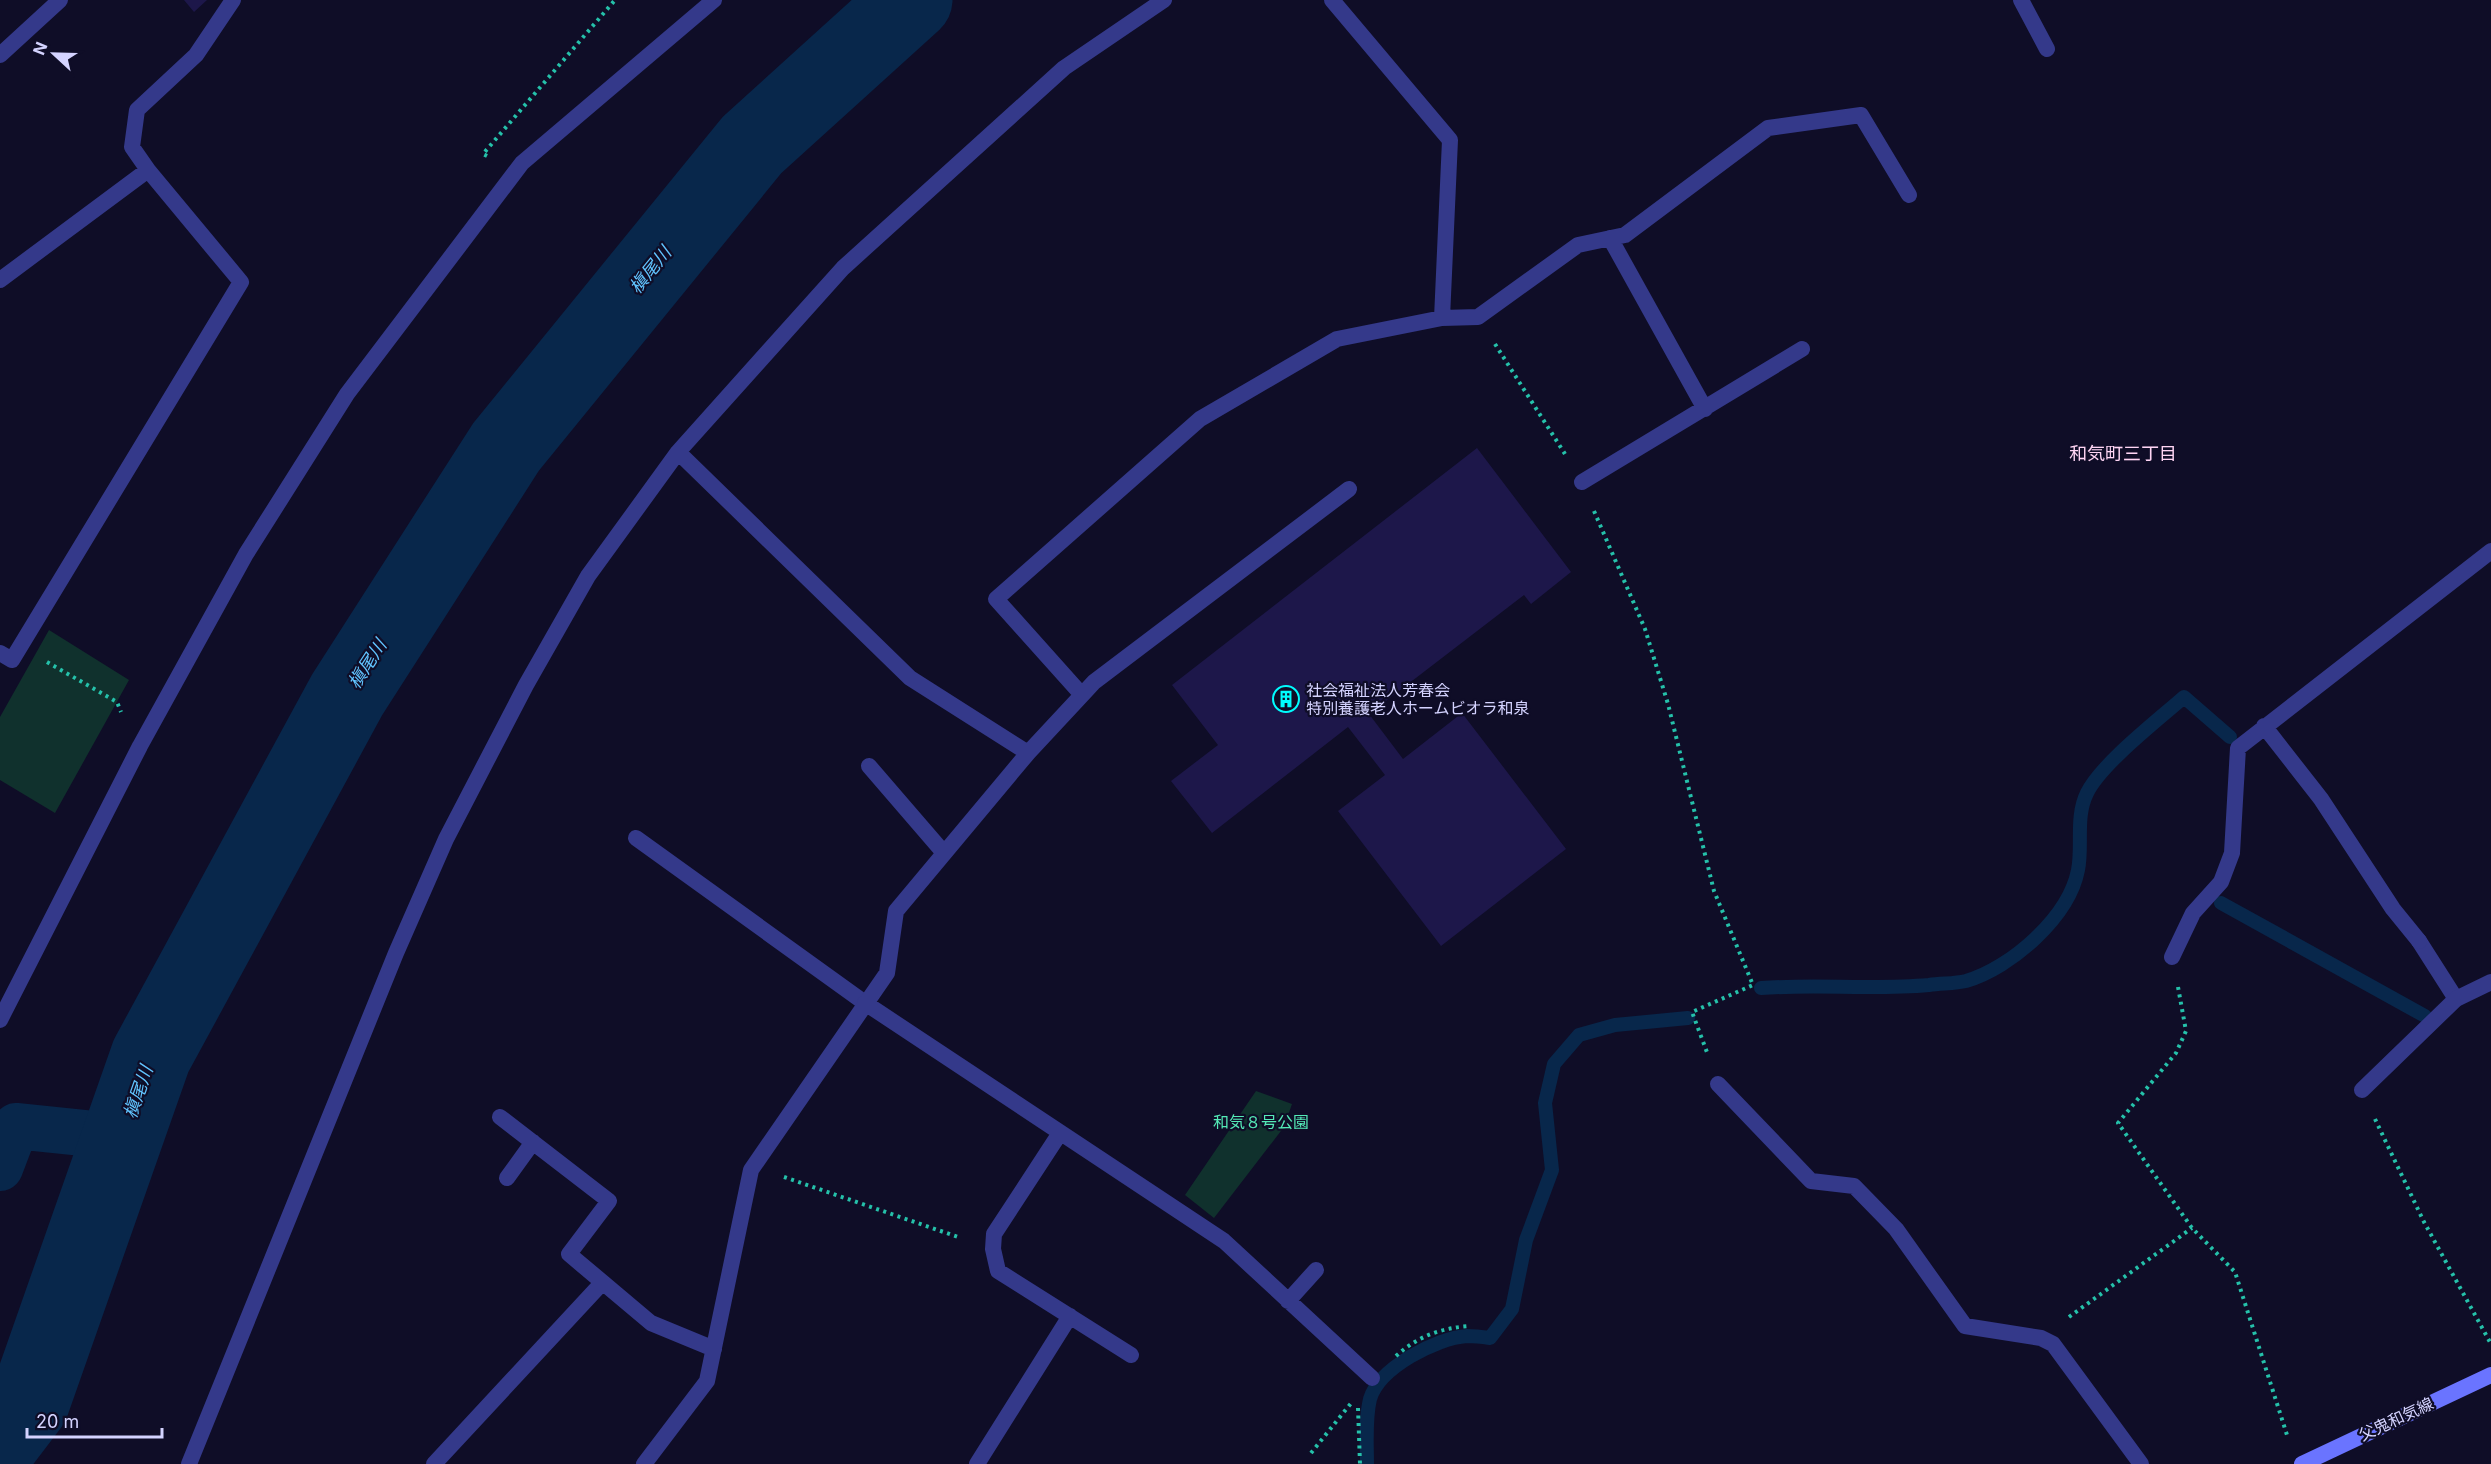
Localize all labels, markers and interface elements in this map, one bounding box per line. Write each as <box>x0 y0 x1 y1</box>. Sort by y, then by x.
north arrow <box>24 24 84 84</box>
text: N <box>29 39 52 58</box>
water label: 槇尾川 <box>625 241 676 298</box>
district label: 和気町三丁目 <box>2069 443 2177 464</box>
water label: 槇尾川 <box>343 634 392 692</box>
place label: 社会福祉法人芳春会 特別養護老人ホームビオラ和泉 <box>1306 680 1530 718</box>
building icon: 社会福祉法人芳春会 特別養護老人ホームビオラ和泉 <box>1271 684 1301 714</box>
water label: 槇尾川 <box>119 1061 157 1121</box>
park label: 和気８号公園 <box>1213 1112 1309 1132</box>
street label: 父鬼和気線 <box>2356 1393 2436 1445</box>
scale bar <box>27 1401 162 1439</box>
text: 20 m <box>36 1411 79 1432</box>

